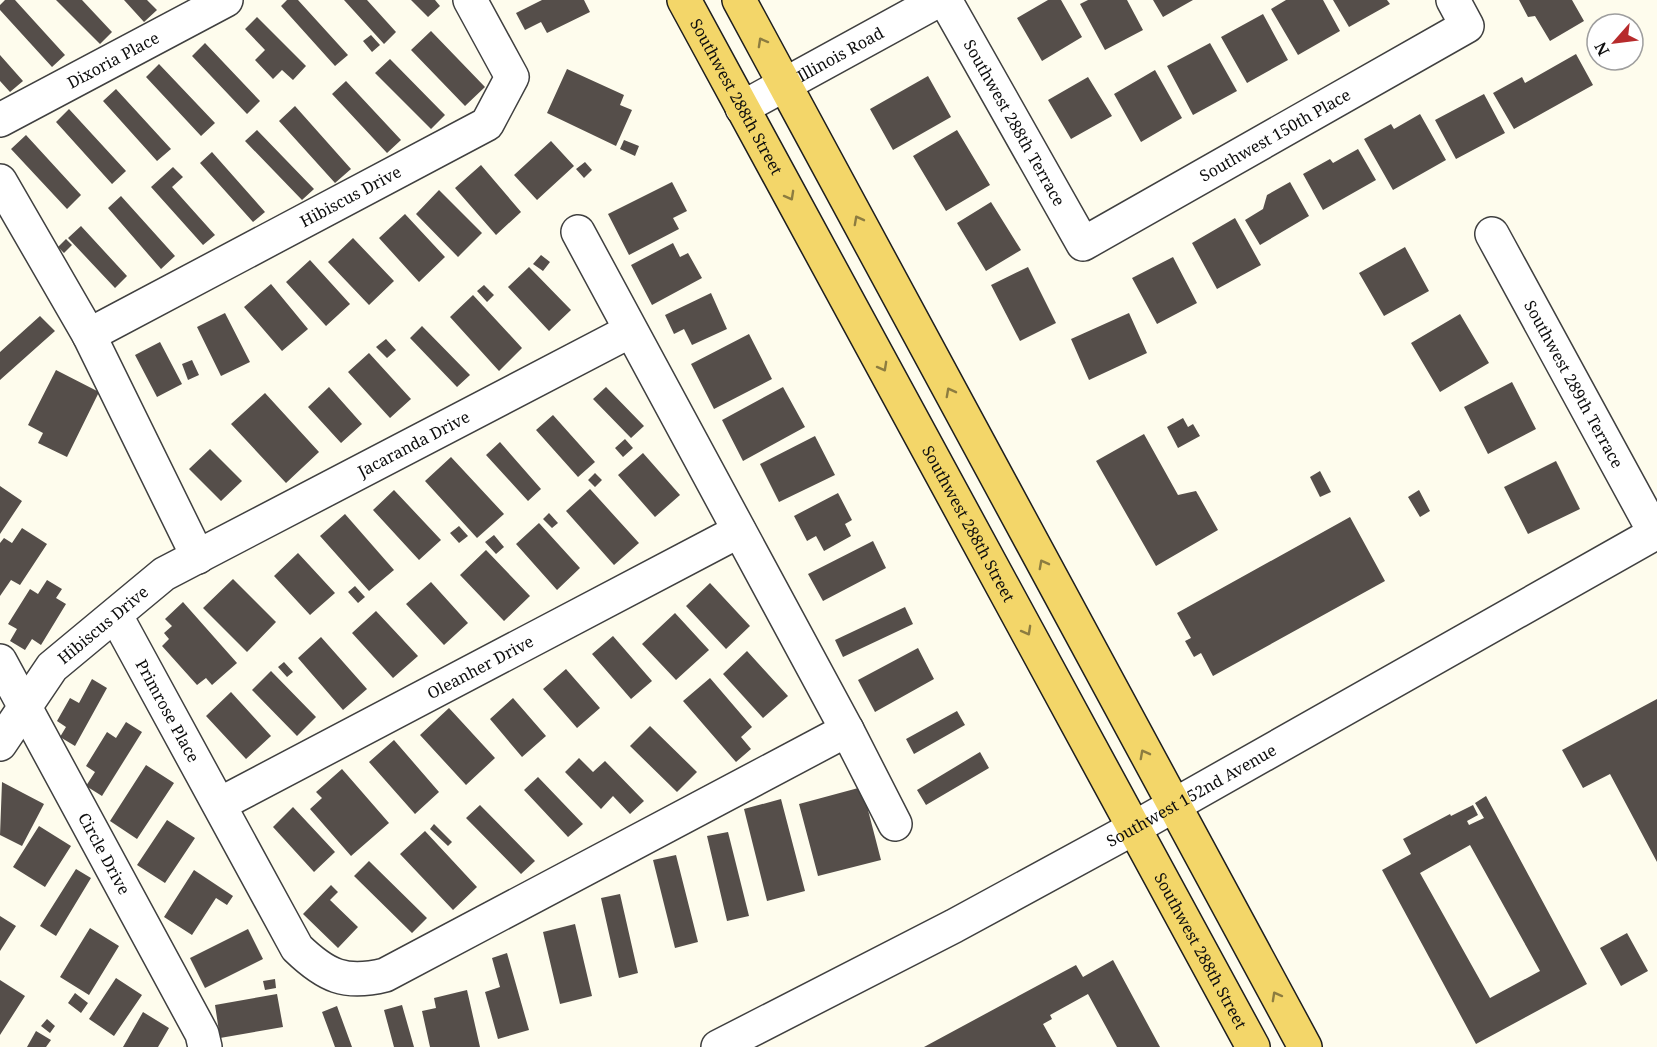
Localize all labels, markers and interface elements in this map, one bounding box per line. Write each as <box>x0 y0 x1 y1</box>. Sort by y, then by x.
north arrow <box>1585 12 1645 72</box>
street label: Southwest 288th Street <box>685 15 788 179</box>
street label: Illinois Road <box>793 21 888 87</box>
street label: Dixoria Place <box>63 27 163 93</box>
street label: Southwest 288th Terrace <box>959 36 1070 210</box>
one-way arrow <box>758 38 769 49</box>
text: N <box>1589 38 1614 60</box>
street label: Southwest 150th Place <box>1195 83 1354 187</box>
street label: Hibiscus Drive <box>296 161 405 232</box>
one-way arrow <box>783 190 794 200</box>
one-way arrow <box>854 216 865 226</box>
street label: Southwest 289th Terrace <box>1519 296 1628 472</box>
one-way arrow <box>876 361 887 371</box>
one-way arrow <box>946 388 957 398</box>
street label: Jacaranda Drive <box>353 406 473 483</box>
street label: Southwest 288th Street <box>917 442 1020 606</box>
one-way arrow <box>1039 560 1050 570</box>
street label: Hibiscus Drive <box>53 581 153 669</box>
one-way arrow <box>1020 624 1031 635</box>
street label: Oleanher Drive <box>423 630 537 704</box>
street label: Primrose Place <box>131 655 205 766</box>
street label: Southwest 152nd Avenue <box>1102 739 1280 852</box>
one-way arrow <box>1140 750 1151 761</box>
street label: Circle Drive <box>73 809 135 898</box>
street label: Southwest 288th Street <box>1149 869 1252 1033</box>
one-way arrow <box>1272 992 1283 1002</box>

